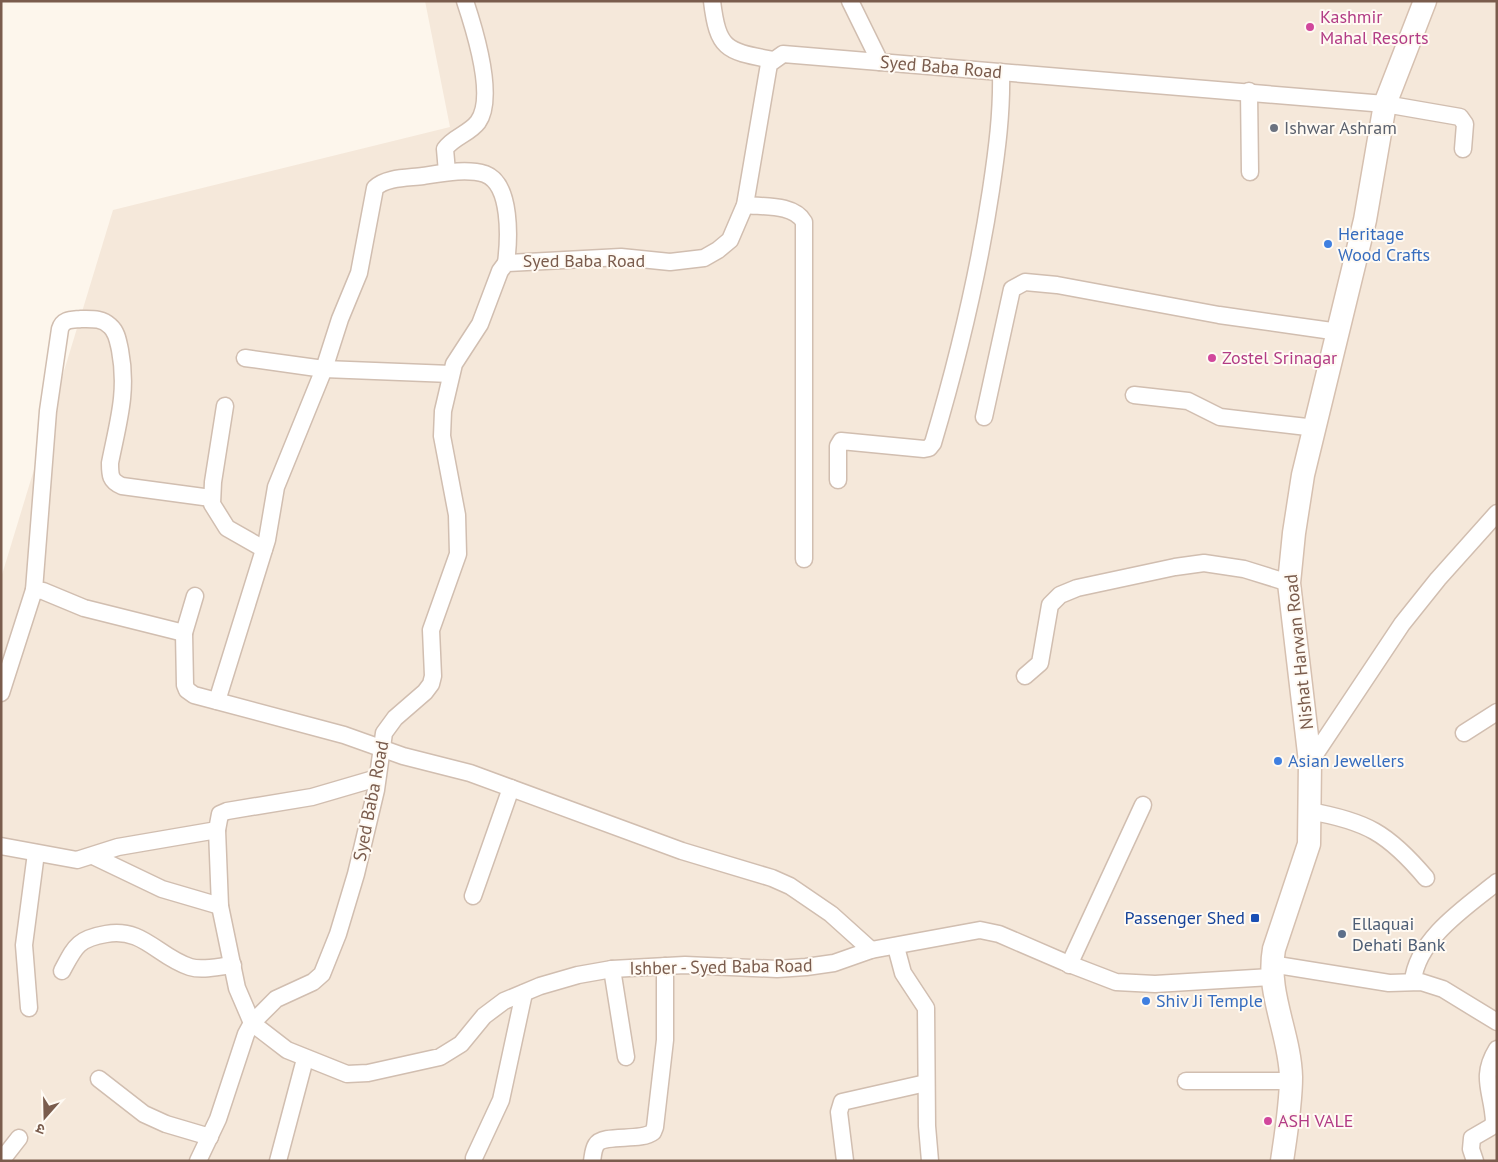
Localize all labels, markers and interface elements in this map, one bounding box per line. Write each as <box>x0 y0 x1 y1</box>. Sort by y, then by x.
place label: Kashmir Mahal Resorts <box>1320 5 1429 49</box>
marker: Kashmir Mahal Resorts <box>1304 21 1316 33</box>
street label: Syed Baba Road <box>879 50 1003 83</box>
place label: Ishwar Ashram <box>1284 116 1397 139</box>
marker: Ishwar Ashram <box>1268 122 1280 134</box>
place label: Heritage Wood Crafts <box>1338 222 1430 266</box>
marker: Heritage Wood Crafts <box>1322 238 1334 250</box>
street label: Syed Baba Road <box>523 249 645 272</box>
place label: Zostel Srinagar <box>1222 346 1337 369</box>
marker: Zostel Srinagar <box>1206 352 1218 364</box>
street label: Nishat Harwan Road <box>1279 573 1318 731</box>
street label: Syed Baba Road <box>348 739 393 863</box>
place label: Asian Jewellers <box>1288 749 1404 772</box>
marker: Asian Jewellers <box>1272 755 1284 767</box>
place label: Passenger Shed <box>1125 906 1245 929</box>
marker: Passenger Shed <box>1249 912 1261 924</box>
place label: Ellaquai Dehati Bank <box>1352 912 1446 956</box>
marker: Ellaquai Dehati Bank <box>1336 928 1348 940</box>
street label: Ishber - Syed Baba Road <box>629 953 813 980</box>
place label: Shiv Ji Temple <box>1156 989 1263 1012</box>
marker: Shiv Ji Temple <box>1140 995 1152 1007</box>
north arrow <box>20 1092 70 1142</box>
place label: ASH VALE <box>1278 1109 1353 1132</box>
marker: ASH VALE <box>1262 1115 1274 1127</box>
text: उ <box>33 1119 47 1139</box>

